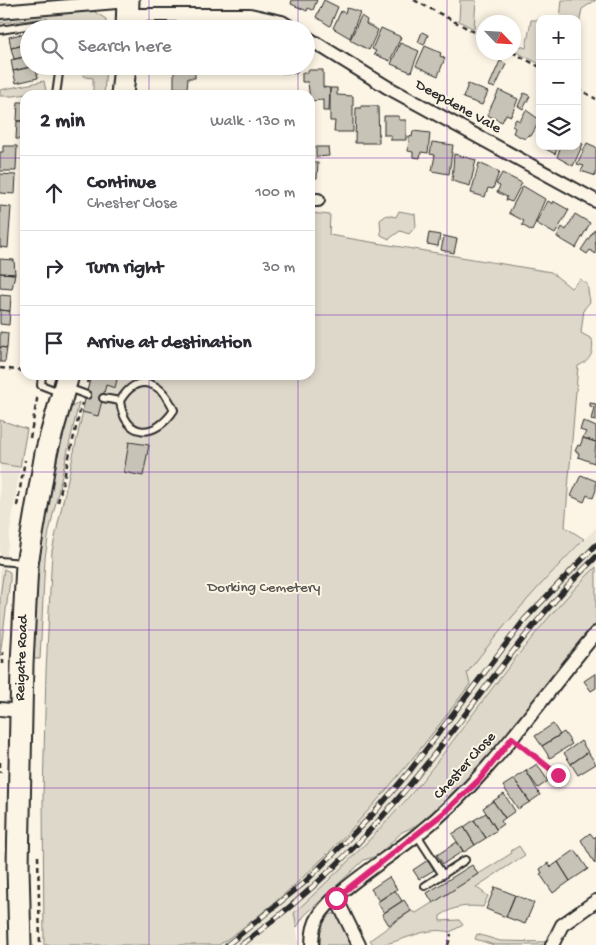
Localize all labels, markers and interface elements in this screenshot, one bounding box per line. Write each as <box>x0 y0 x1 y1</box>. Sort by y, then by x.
north arrow <box>476 15 521 60</box>
map controls <box>536 15 581 150</box>
button: + <box>536 15 581 60</box>
search box <box>20 20 315 75</box>
icon: search <box>38 34 66 62</box>
text: Search here <box>78 36 172 59</box>
button: − <box>536 60 581 105</box>
street label: Deepdene Vale <box>411 76 504 138</box>
button: layers <box>536 105 581 150</box>
text: 2 min <box>40 110 85 135</box>
text: Walk · 130 m <box>210 113 295 132</box>
text: Continue <box>87 172 156 195</box>
icon: ahead <box>40 179 68 207</box>
text: 100 m <box>255 184 295 203</box>
text: Chester Close <box>87 195 177 214</box>
icon: right <box>40 254 68 282</box>
text: Turn right <box>87 257 163 280</box>
text: 30 m <box>262 259 295 278</box>
icon: arrive <box>40 329 68 357</box>
text: Arrive at destination <box>87 332 251 355</box>
park label: Dorking Cemetery <box>207 579 321 597</box>
street label: Reigate Road <box>12 614 33 701</box>
street label: Chester Close <box>430 728 500 803</box>
route end <box>547 764 570 787</box>
route start <box>325 887 348 910</box>

